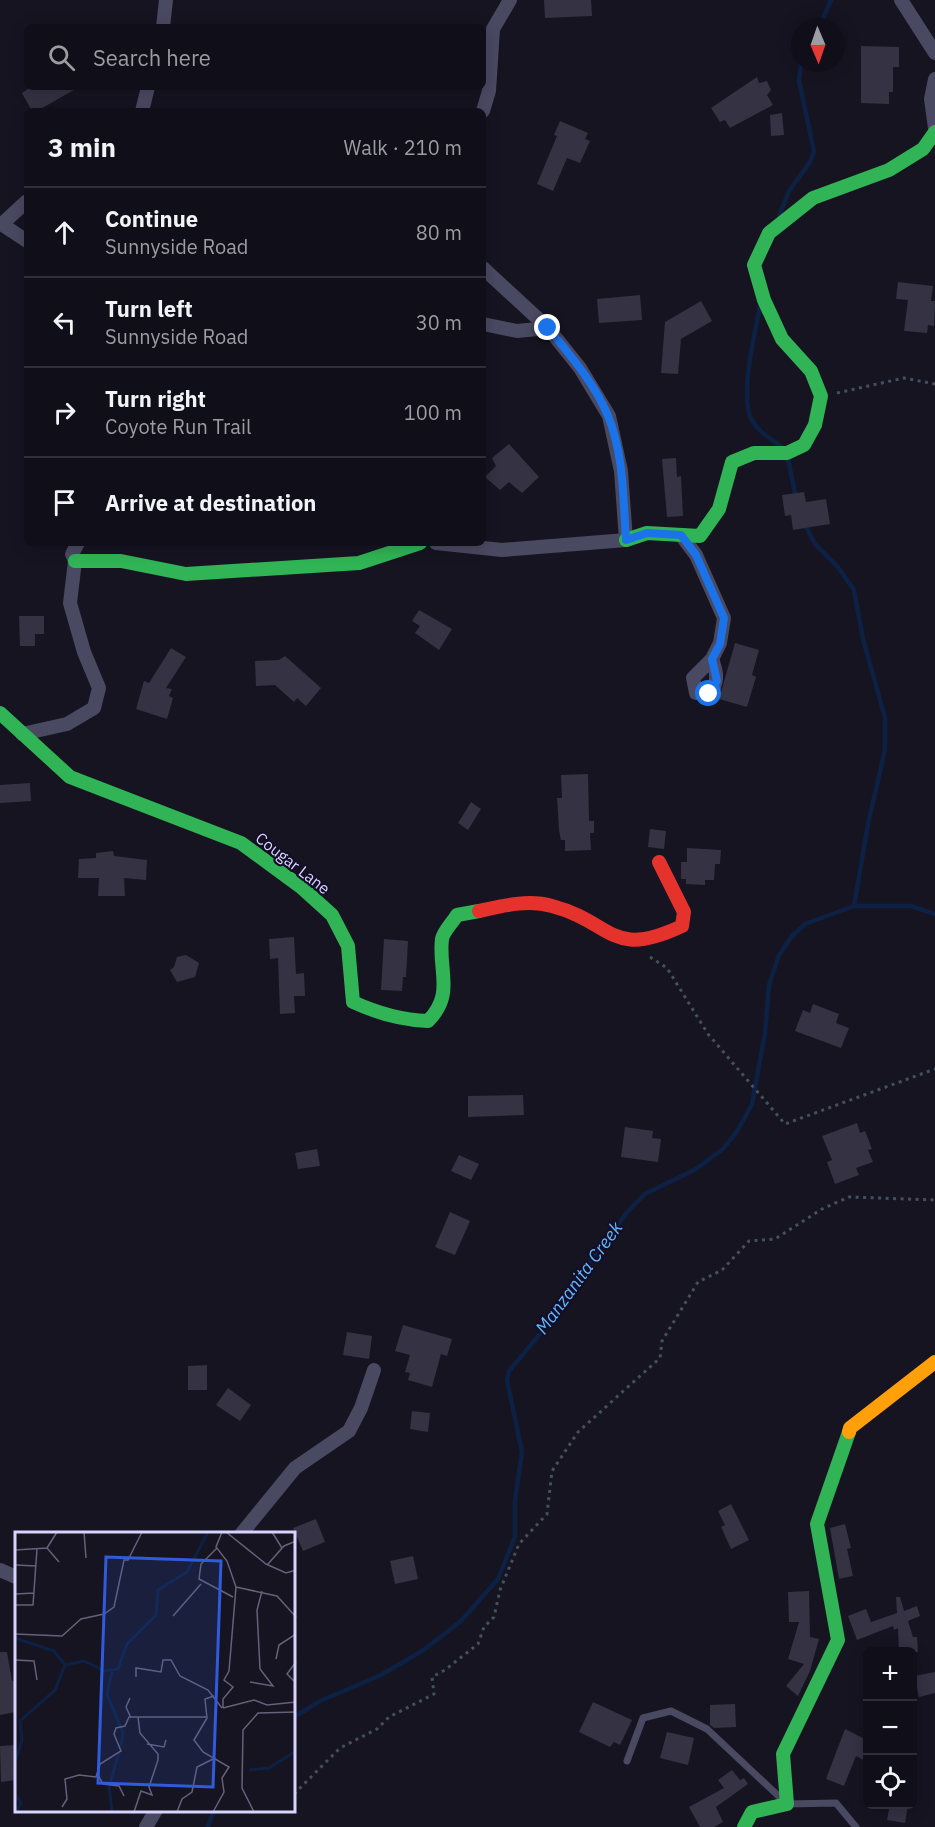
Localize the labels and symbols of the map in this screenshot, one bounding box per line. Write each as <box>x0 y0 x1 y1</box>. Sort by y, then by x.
north arrow <box>791 18 845 72</box>
route end <box>534 314 560 340</box>
route start <box>695 680 721 706</box>
street label: Cougar Lane <box>252 828 334 898</box>
water label: Manzanita Creek <box>530 1216 628 1339</box>
inset map <box>15 1532 296 1812</box>

